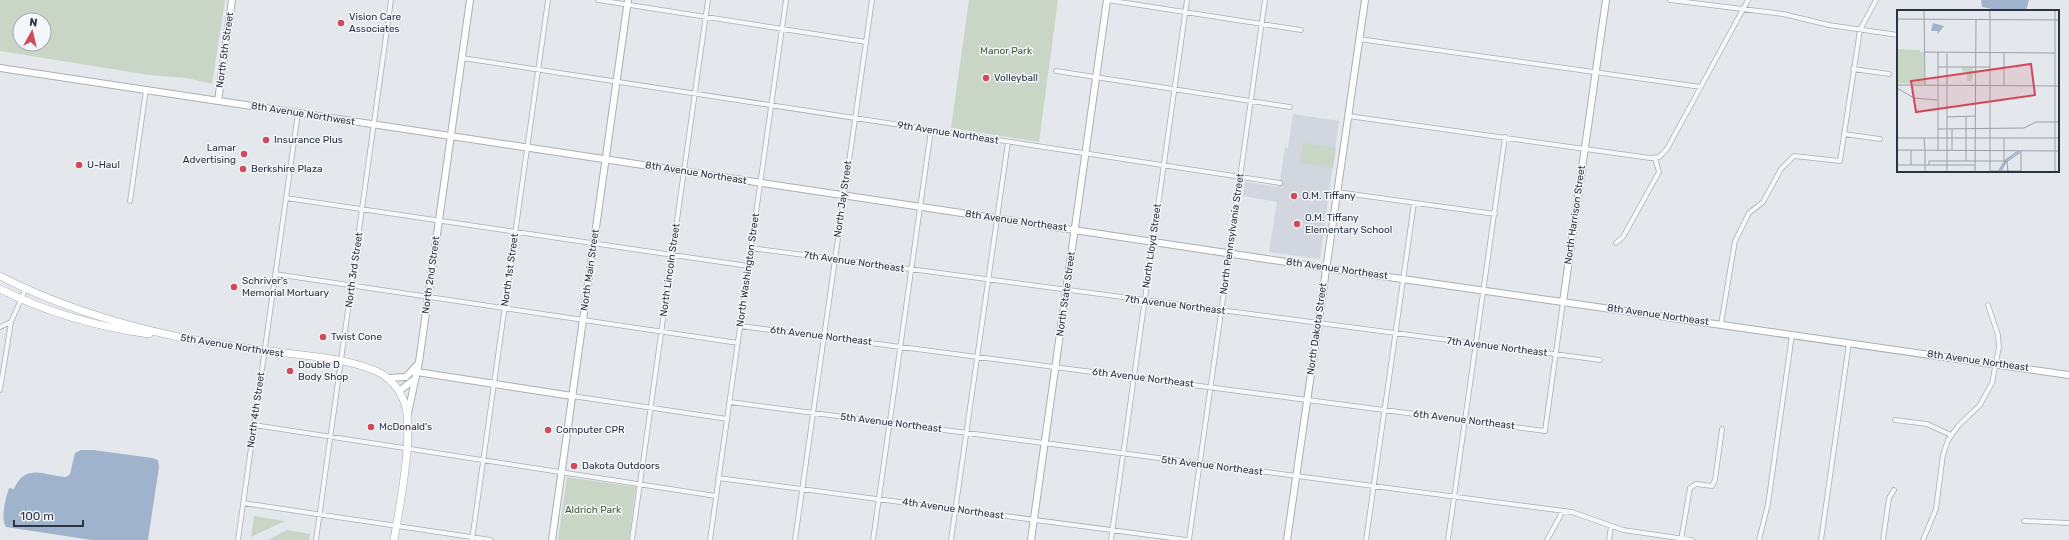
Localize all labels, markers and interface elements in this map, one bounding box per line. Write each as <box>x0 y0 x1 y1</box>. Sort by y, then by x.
inset map <box>1897 10 2059 172</box>
street label: North 5th Street <box>214 11 236 89</box>
place label: Vision Care Associates <box>349 11 402 35</box>
north arrow <box>12 12 52 52</box>
text: N <box>28 16 38 30</box>
marker: Vision Care Associates <box>336 18 346 28</box>
park label: Manor Park <box>980 45 1033 57</box>
place label: Volleyball <box>994 72 1038 84</box>
marker: Volleyball <box>981 73 991 83</box>
street label: 8th Avenue Northwest <box>250 100 356 128</box>
street label: 9th Avenue Northeast <box>897 119 999 147</box>
place label: Insurance Plus <box>274 134 343 146</box>
marker: Insurance Plus <box>261 135 271 145</box>
place label: Lamar Advertising <box>183 142 236 166</box>
marker: Lamar Advertising <box>239 149 249 159</box>
place label: U-Haul <box>87 159 120 171</box>
street label: 8th Avenue Northeast <box>644 159 748 187</box>
marker: U-Haul <box>74 160 84 170</box>
street label: North Jay Street <box>832 160 854 238</box>
place label: Berkshire Plaza <box>251 163 323 175</box>
marker: Berkshire Plaza <box>238 164 248 174</box>
street label: North Harrison Street <box>1562 165 1588 265</box>
street label: North Pennsylvania Street <box>1218 173 1246 295</box>
place label: O.M. Tiffany <box>1302 190 1356 202</box>
marker: O.M. Tiffany <box>1289 191 1299 201</box>
street label: North Lloyd Street <box>1140 203 1164 289</box>
street label: 8th Avenue Northeast <box>964 208 1068 234</box>
street label: North Washington Street <box>734 212 762 328</box>
place label: O.M. Tiffany Elementary School <box>1305 212 1392 236</box>
marker: O.M. Tiffany Elementary School <box>1292 219 1302 229</box>
street label: North Lincoln Street <box>658 222 683 317</box>
street label: North Main Street <box>578 228 602 312</box>
street label: North 3rd Street <box>343 231 365 308</box>
street label: North 1st Street <box>499 233 521 307</box>
street label: North 2nd Street <box>420 235 442 315</box>
street label: 7th Avenue Northeast <box>803 249 905 275</box>
street label: North State Street <box>1054 251 1078 337</box>
street label: 8th Avenue Northeast <box>1285 256 1389 282</box>
place label: Schriver's Memorial Mortuary <box>242 275 330 299</box>
marker: Schriver's Memorial Mortuary <box>229 282 239 292</box>
street label: North Dakota Street <box>1305 282 1329 376</box>
street label: 7th Avenue Northeast <box>1124 293 1226 317</box>
street label: 8th Avenue Northeast <box>1606 302 1710 328</box>
street label: 6th Avenue Northeast <box>769 324 873 348</box>
place label: Twist Cone <box>331 331 382 343</box>
street label: 5th Avenue Northwest <box>179 332 285 360</box>
marker: Twist Cone <box>318 332 328 342</box>
street label: 7th Avenue Northeast <box>1446 335 1548 359</box>
street label: 8th Avenue Northeast <box>1926 348 2030 374</box>
place label: Double D Body Shop <box>298 359 348 383</box>
marker: Double D Body Shop <box>285 366 295 376</box>
street label: 6th Avenue Northeast <box>1091 366 1195 390</box>
street label: North 4th Street <box>245 371 267 449</box>
street label: 6th Avenue Northeast <box>1412 408 1516 432</box>
street label: 5th Avenue Northeast <box>840 411 943 435</box>
place label: McDonald's <box>379 421 432 433</box>
marker: McDonald's <box>366 422 376 432</box>
place label: Computer CPR <box>556 424 625 436</box>
marker: Computer CPR <box>543 425 553 435</box>
street label: 5th Avenue Northeast <box>1161 454 1264 478</box>
place label: Dakota Outdoors <box>582 460 660 472</box>
marker: Dakota Outdoors <box>569 461 579 471</box>
street label: 4th Avenue Northeast <box>901 496 1005 522</box>
scale bar <box>14 502 83 528</box>
park label: Aldrich Park <box>565 504 622 516</box>
text: 100 m <box>20 509 54 523</box>

